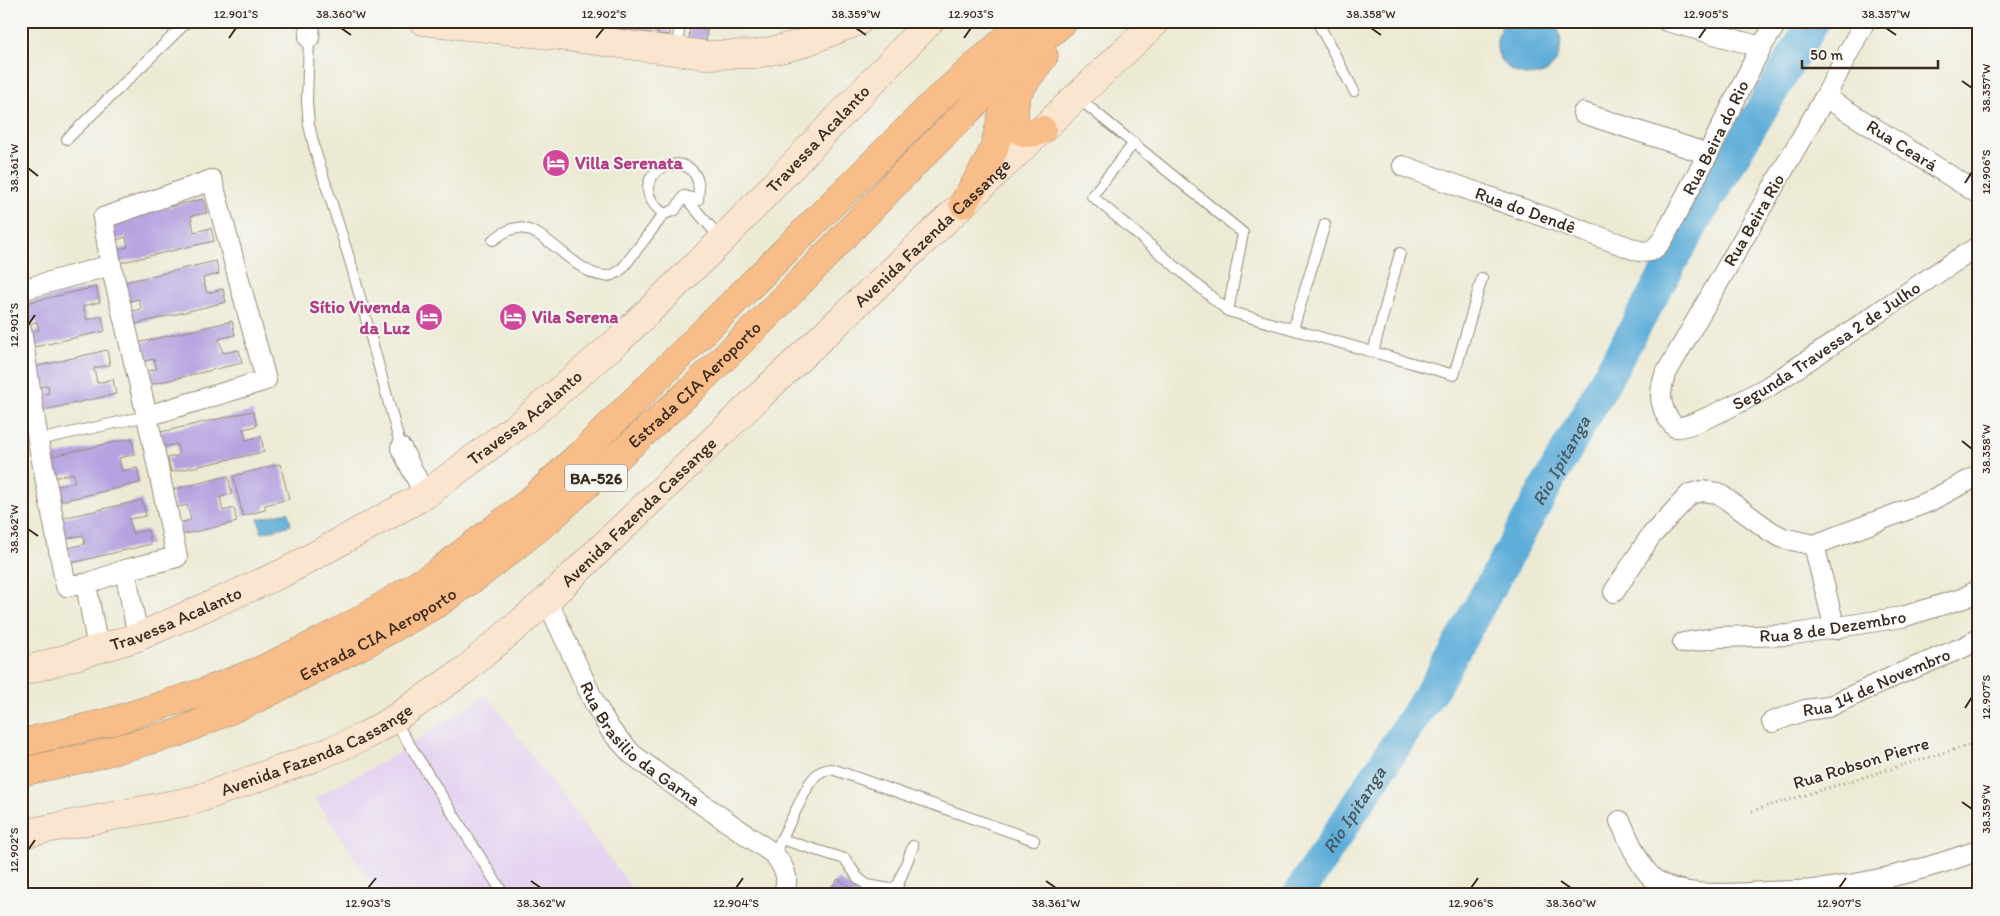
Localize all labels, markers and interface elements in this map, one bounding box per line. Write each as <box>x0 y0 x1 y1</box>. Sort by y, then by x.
text: 12.901°S <box>214 7 258 21</box>
text: 38.360°W <box>316 7 366 21</box>
text: 12.902°S <box>581 7 627 21</box>
text: 38.359°W <box>832 7 880 21</box>
text: 12.903°S <box>948 7 994 21</box>
text: 38.358°W <box>1346 7 1396 21</box>
text: 12.905°S <box>1683 7 1729 21</box>
text: 38.357°W <box>1862 7 1910 21</box>
scale bar <box>1802 38 1939 70</box>
text: 50 m <box>1810 46 1843 64</box>
text: 38.357°W <box>1979 64 1993 112</box>
street label: Rua Beira do Rio <box>1677 76 1754 199</box>
street label: Travessa Acalanto <box>761 80 874 198</box>
street label: Rua Ceará <box>1862 115 1942 176</box>
text: 38.361°W <box>7 144 21 192</box>
hotel icon: Villa Serenata <box>541 148 571 178</box>
text: 12.906°S <box>1979 149 1993 195</box>
place label: Villa Serenata <box>575 152 684 174</box>
street label: Avenida Fazenda Cassange <box>849 154 1015 312</box>
street label: Rua Beira Rio <box>1719 170 1789 270</box>
street label: Rua do Dendê <box>1472 182 1579 238</box>
street label: Segunda Travessa 2 de Julho <box>1729 276 1925 415</box>
place label: Sítio Vivenda da Luz <box>310 296 411 339</box>
hotel icon: Sítio Vivenda da Luz <box>414 302 444 332</box>
hotel icon: Vila Serena <box>498 302 528 332</box>
text: 12.901°S <box>7 303 21 347</box>
place label: Vila Serena <box>532 306 619 328</box>
street label: Estrada CIA Aeroporto <box>623 316 766 453</box>
street label: Travessa Acalanto <box>463 365 587 470</box>
water label: Rio Ipitanga <box>1527 411 1596 510</box>
text: 38.358°W <box>1979 424 1993 474</box>
street label: Avenida Fazenda Cassange <box>556 432 721 592</box>
road number: BA-526 <box>565 464 627 492</box>
text: 38.362°W <box>7 504 21 554</box>
street label: Travessa Acalanto <box>107 582 245 656</box>
street label: Estrada CIA Aeroporto <box>296 582 461 686</box>
street label: Rua 8 de Dezembro <box>1759 605 1908 647</box>
street label: Rua 14 de Novembro <box>1801 643 1954 721</box>
text: 12.907°S <box>1979 674 1993 719</box>
street label: Rua Brasilio da Garna <box>575 678 705 811</box>
street label: Avenida Fazenda Cassange <box>218 699 417 801</box>
street label: Rua Robson Pierre <box>1790 732 1932 794</box>
water label: Rio Ipitanga <box>1317 761 1391 858</box>
text: 38.359°W <box>1979 785 1993 833</box>
text: 12.902°S <box>7 827 21 873</box>
text: 12.903°S <box>345 896 391 910</box>
text: 38.362°W <box>516 896 566 910</box>
text: 12.904°S <box>713 896 759 910</box>
text: 38.361°W <box>1032 896 1080 910</box>
text: 12.906°S <box>1448 896 1494 910</box>
text: 38.360°W <box>1546 896 1596 910</box>
text: 12.907°S <box>1817 896 1862 910</box>

